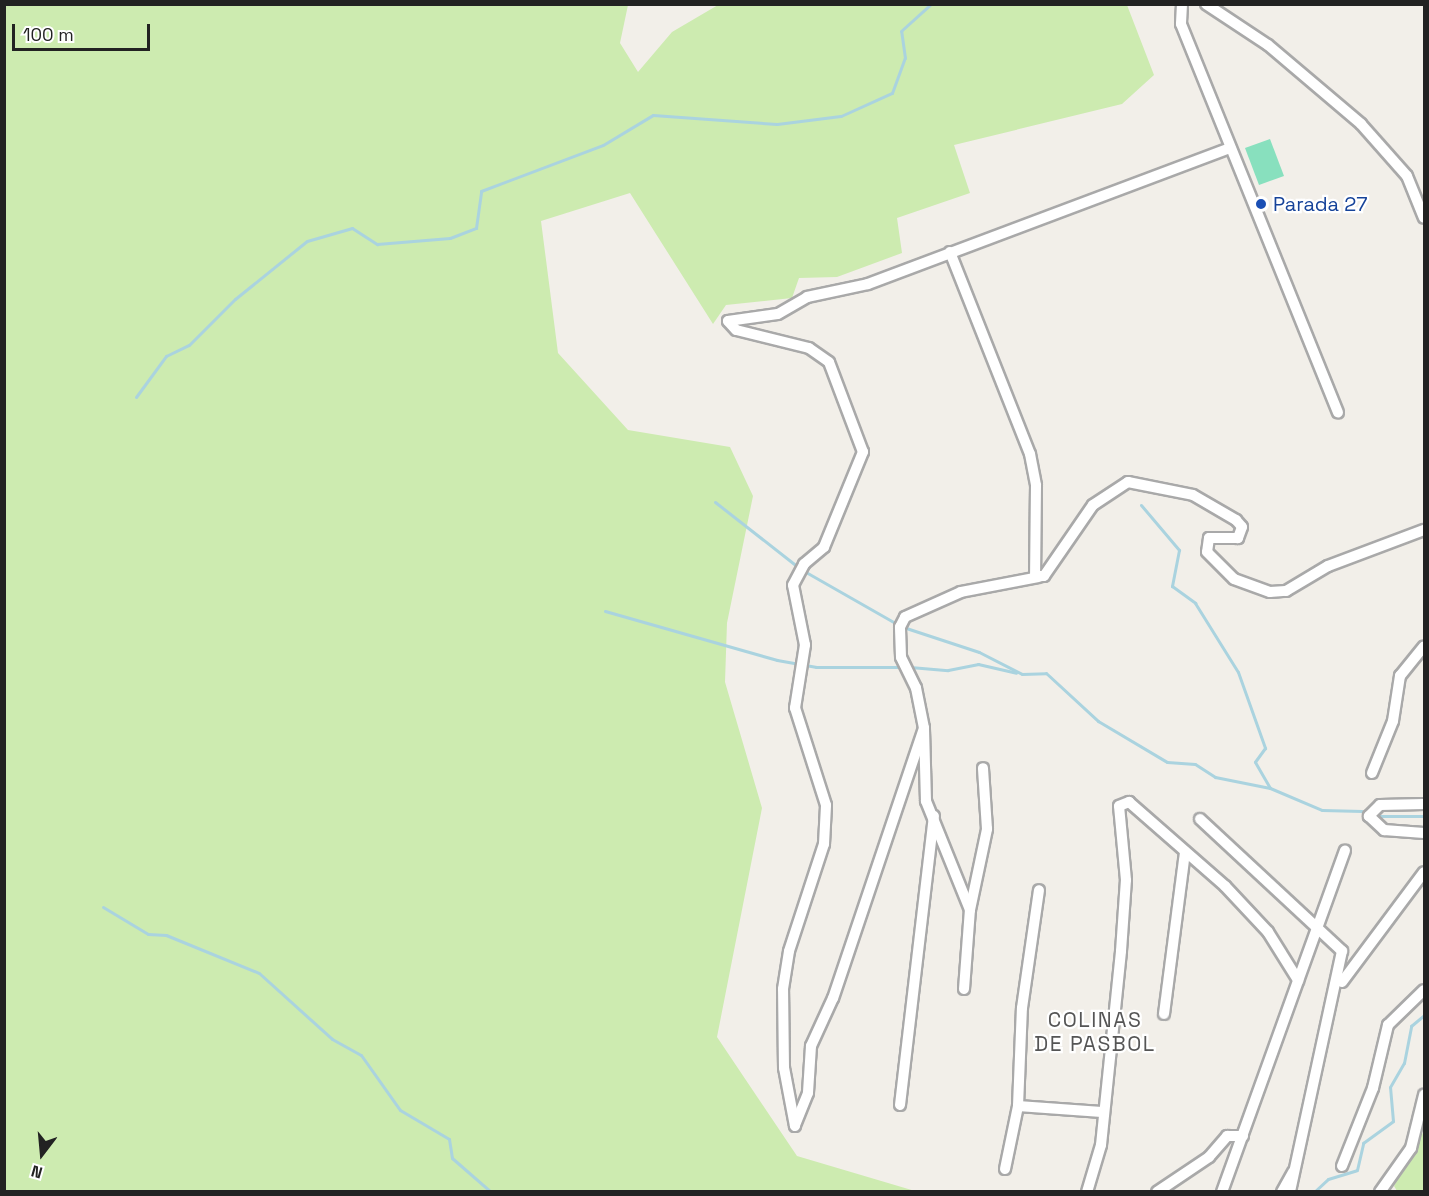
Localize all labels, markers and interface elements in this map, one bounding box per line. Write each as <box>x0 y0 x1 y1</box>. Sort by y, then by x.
scale bar <box>15 12 153 50</box>
text: 100 m <box>23 23 74 46</box>
place label: Parada 27 <box>1273 192 1367 216</box>
marker: Parada 27 <box>1254 197 1268 211</box>
district label: COLINAS DE PASBOL <box>1034 1007 1156 1057</box>
north arrow <box>12 1124 72 1184</box>
text: N <box>29 1160 45 1183</box>

